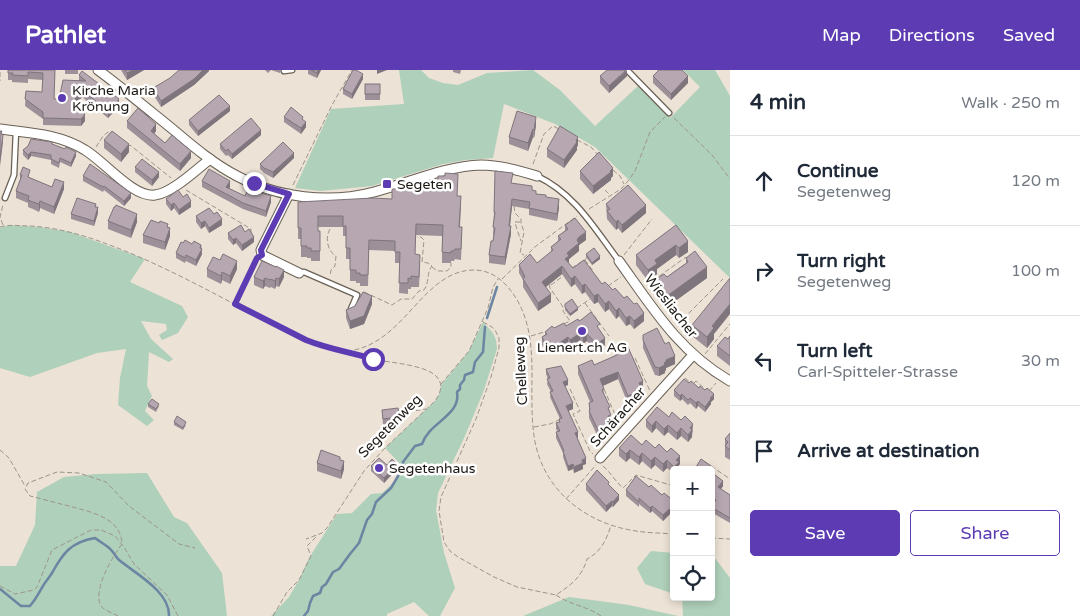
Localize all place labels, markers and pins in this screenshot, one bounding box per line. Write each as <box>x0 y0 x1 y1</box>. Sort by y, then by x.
place label: Kirche Maria Krönung <box>72 82 156 115</box>
marker: Kirche Maria Krönung <box>56 92 68 104</box>
place label: Segeten <box>397 176 452 193</box>
marker: Segeten <box>381 178 393 190</box>
marker: Lienert.ch AG <box>576 325 588 337</box>
place label: Lienert.ch AG <box>537 339 627 356</box>
place label: Segetenhaus <box>389 460 476 477</box>
marker: Segetenhaus <box>373 462 385 474</box>

